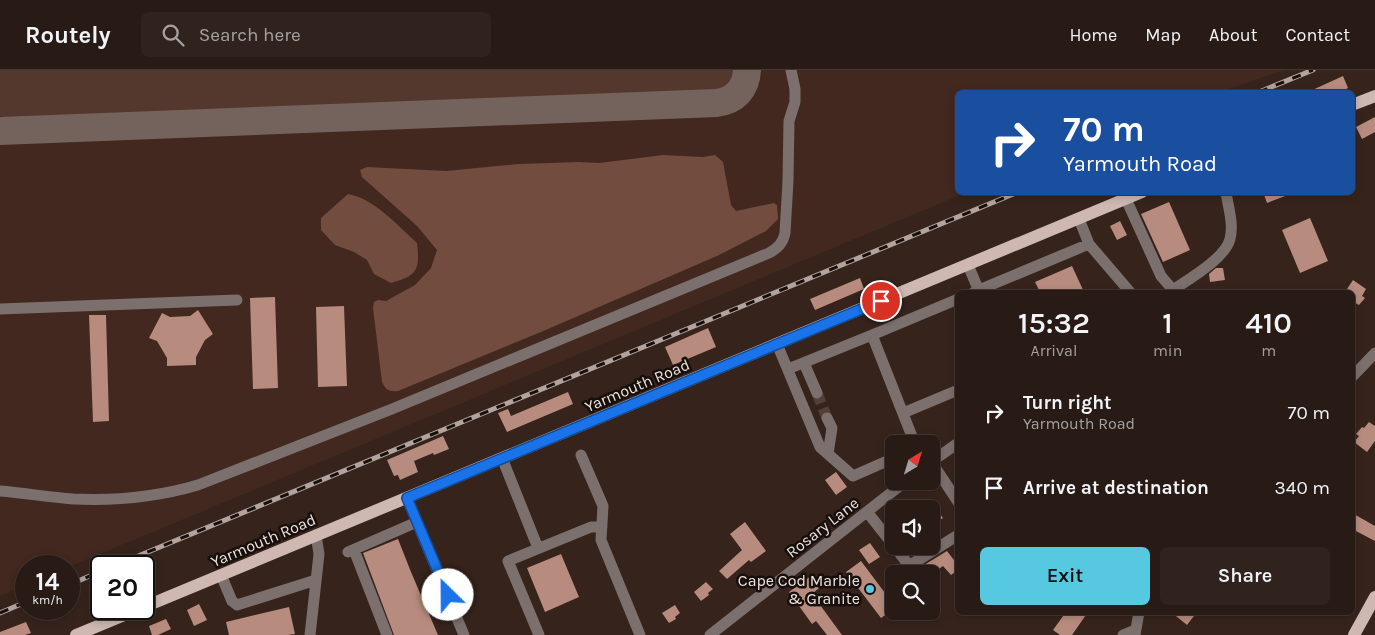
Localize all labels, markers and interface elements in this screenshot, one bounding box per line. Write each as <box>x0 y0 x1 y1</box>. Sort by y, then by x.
search box <box>141 12 491 57</box>
text: Routely <box>25 21 111 49</box>
icon: search <box>159 21 187 49</box>
text: Search here <box>199 24 301 46</box>
text: Home <box>1069 24 1117 46</box>
text: Map <box>1145 24 1181 46</box>
text: About <box>1209 24 1258 46</box>
text: Contact <box>1286 24 1350 46</box>
text: 70 m <box>1063 109 1145 150</box>
icon: right <box>980 110 1045 175</box>
text: Yarmouth Road <box>1063 151 1217 177</box>
pin <box>860 280 902 322</box>
icon: arrive <box>867 287 895 315</box>
text: 15:32 <box>1018 305 1090 341</box>
text: 1 <box>1162 305 1173 341</box>
text: 410 <box>1245 305 1292 341</box>
text: Arrival <box>1031 341 1077 360</box>
text: min <box>1153 341 1182 360</box>
text: m <box>1261 341 1276 360</box>
street label: Yarmouth Road <box>582 355 693 416</box>
text: Turn right <box>1023 392 1112 414</box>
icon: right <box>980 399 1008 427</box>
text: 70 m <box>1288 402 1330 424</box>
text: Yarmouth Road <box>1023 414 1135 433</box>
north arrow <box>885 435 940 490</box>
map controls <box>885 435 940 620</box>
icon: arrive <box>980 474 1008 502</box>
text: Arrive at destination <box>1023 477 1209 499</box>
text: 340 m <box>1275 477 1330 499</box>
street label: Rosary Lane <box>782 493 862 562</box>
button: sound <box>885 500 940 555</box>
street label: Yarmouth Road <box>208 510 319 571</box>
button: Exit <box>980 547 1150 605</box>
button: Share <box>1160 547 1330 605</box>
speed limit sign: 20 <box>90 555 155 620</box>
button: search <box>885 565 940 620</box>
text: 14 <box>36 567 59 596</box>
position arrow <box>421 568 473 620</box>
place label: Cape Cod Marble & Granite <box>738 571 860 608</box>
marker: Cape Cod Marble & Granite <box>864 583 876 595</box>
text: km/h <box>32 593 63 607</box>

